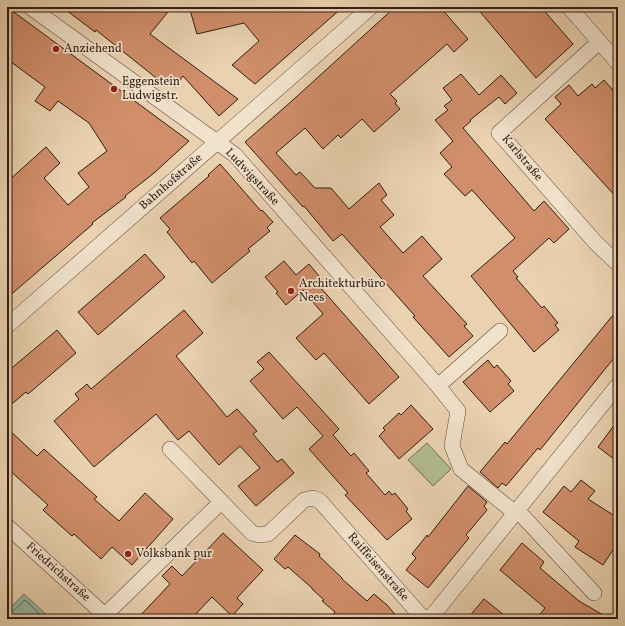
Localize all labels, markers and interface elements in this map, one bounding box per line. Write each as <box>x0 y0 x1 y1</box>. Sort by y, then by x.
place label: Anziehend <box>64 41 122 57</box>
marker: Anziehend <box>51 44 61 54</box>
place label: Eggenstein Ludwigstr. <box>122 74 180 104</box>
marker: Eggenstein Ludwigstr. <box>109 84 119 94</box>
street label: Karlstraße <box>498 131 546 185</box>
street label: Ludwigstraße <box>221 145 283 209</box>
street label: Bahnhofstraße <box>136 150 206 214</box>
place label: Architekturbüro Nees <box>299 276 385 306</box>
marker: Architekturbüro Nees <box>286 286 296 296</box>
street label: Raiffeisenstraße <box>344 529 413 605</box>
street label: Friedrichstraße <box>22 539 94 605</box>
place label: Volksbank pur <box>136 546 212 562</box>
marker: Volksbank pur <box>123 549 133 559</box>

